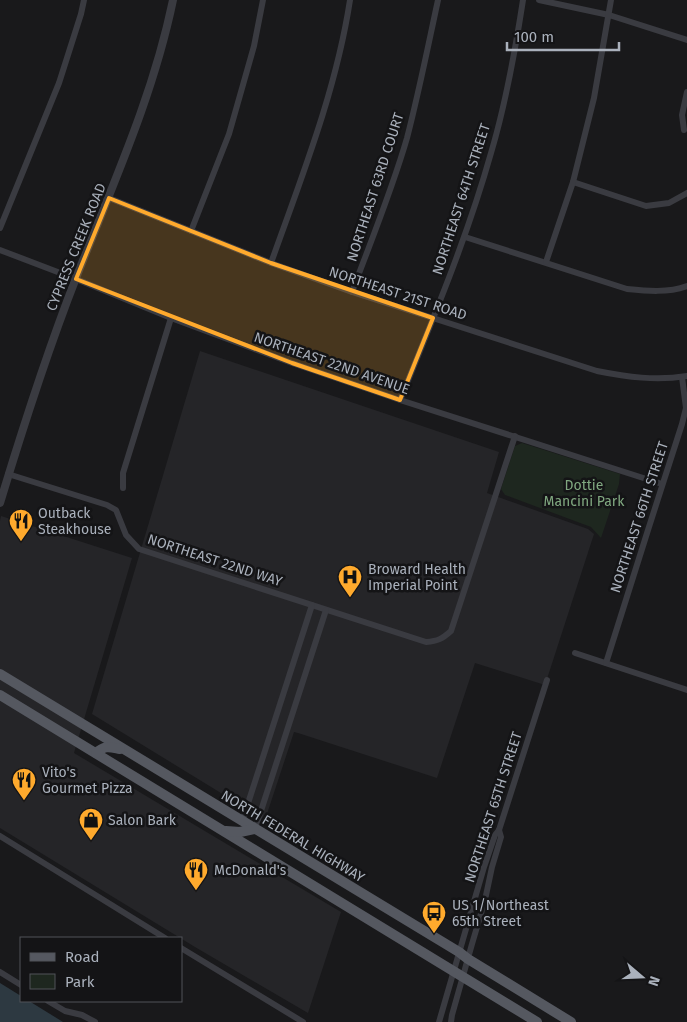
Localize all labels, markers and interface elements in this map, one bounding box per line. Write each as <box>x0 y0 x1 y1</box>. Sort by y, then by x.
scale bar <box>507 20 620 52</box>
text: 100 m <box>514 28 554 46</box>
street label: NORTHEAST 63RD COURT <box>343 110 408 264</box>
street label: NORTHEAST 64TH STREET <box>429 121 494 277</box>
street label: CYPRESS CREEK ROAD <box>43 181 110 314</box>
street label: NORTHEAST 21ST ROAD <box>327 263 469 324</box>
street label: NORTHEAST 22ND AVENUE <box>252 329 412 398</box>
street label: NORTHEAST 66TH STREET <box>607 439 672 595</box>
park label: Dottie Mancini Park <box>544 477 625 510</box>
place label: Outback Steakhouse <box>38 505 111 538</box>
restaurant icon: Outback Steakhouse <box>8 508 34 542</box>
street label: NORTHEAST 22ND WAY <box>145 531 285 590</box>
place label: Broward Health Imperial Point <box>368 561 466 594</box>
hospital icon: Broward Health Imperial Point <box>337 564 363 598</box>
street label: NORTHEAST 65TH STREET <box>461 729 526 885</box>
place label: Vito's Gourmet Pizza <box>42 764 133 797</box>
restaurant icon: Vito's Gourmet Pizza <box>11 767 37 801</box>
street label: NORTH FEDERAL HIGHWAY <box>218 787 368 886</box>
shop icon: Salon Bark <box>78 807 104 841</box>
place label: Salon Bark <box>108 812 177 829</box>
restaurant icon: McDonald's <box>183 857 209 891</box>
place label: McDonald's <box>214 862 287 879</box>
place label: US 1/Northeast 65th Street <box>452 897 550 930</box>
bus stop icon: US 1/Northeast 65th Street <box>421 900 447 934</box>
legend <box>20 937 182 1002</box>
text: Road <box>65 948 100 966</box>
north arrow <box>617 952 667 1002</box>
text: Park <box>65 973 95 991</box>
text: N <box>644 974 663 988</box>

